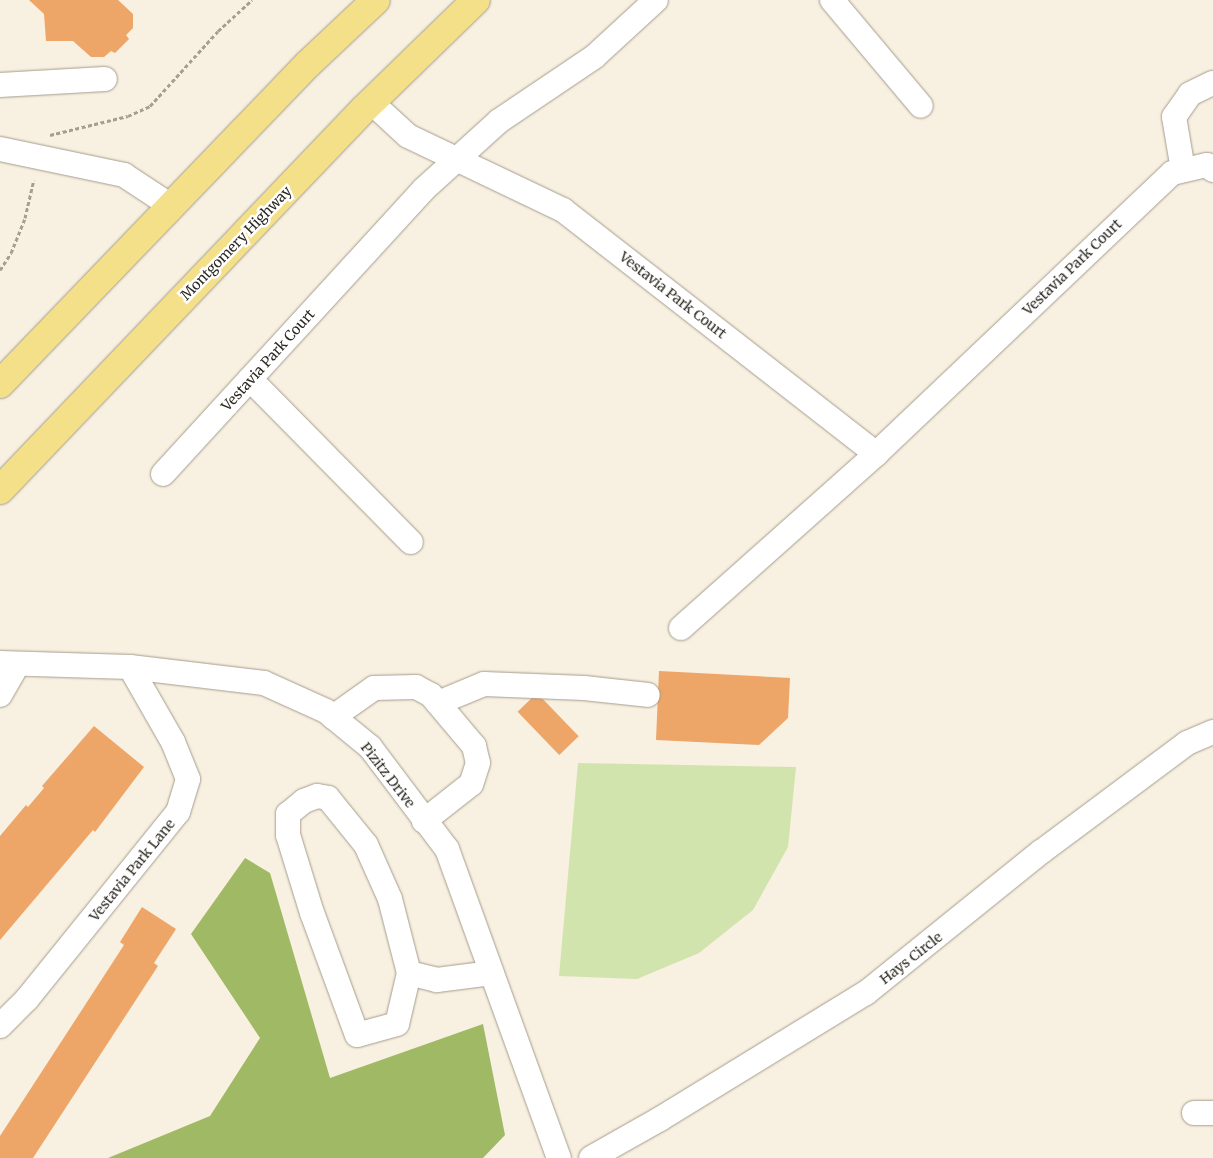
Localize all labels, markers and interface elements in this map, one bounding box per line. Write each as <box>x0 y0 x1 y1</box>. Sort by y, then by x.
street label: Montgomery Highway <box>177 183 295 303</box>
street label: Vestavia Park Court <box>1019 215 1125 319</box>
street label: Vestavia Park Court <box>616 248 730 342</box>
street label: Vestavia Park Court <box>218 306 318 414</box>
street label: Pizitz Drive <box>357 739 419 811</box>
street label: Vestavia Park Lane <box>86 815 178 925</box>
street label: Hays Circle <box>876 928 946 988</box>

